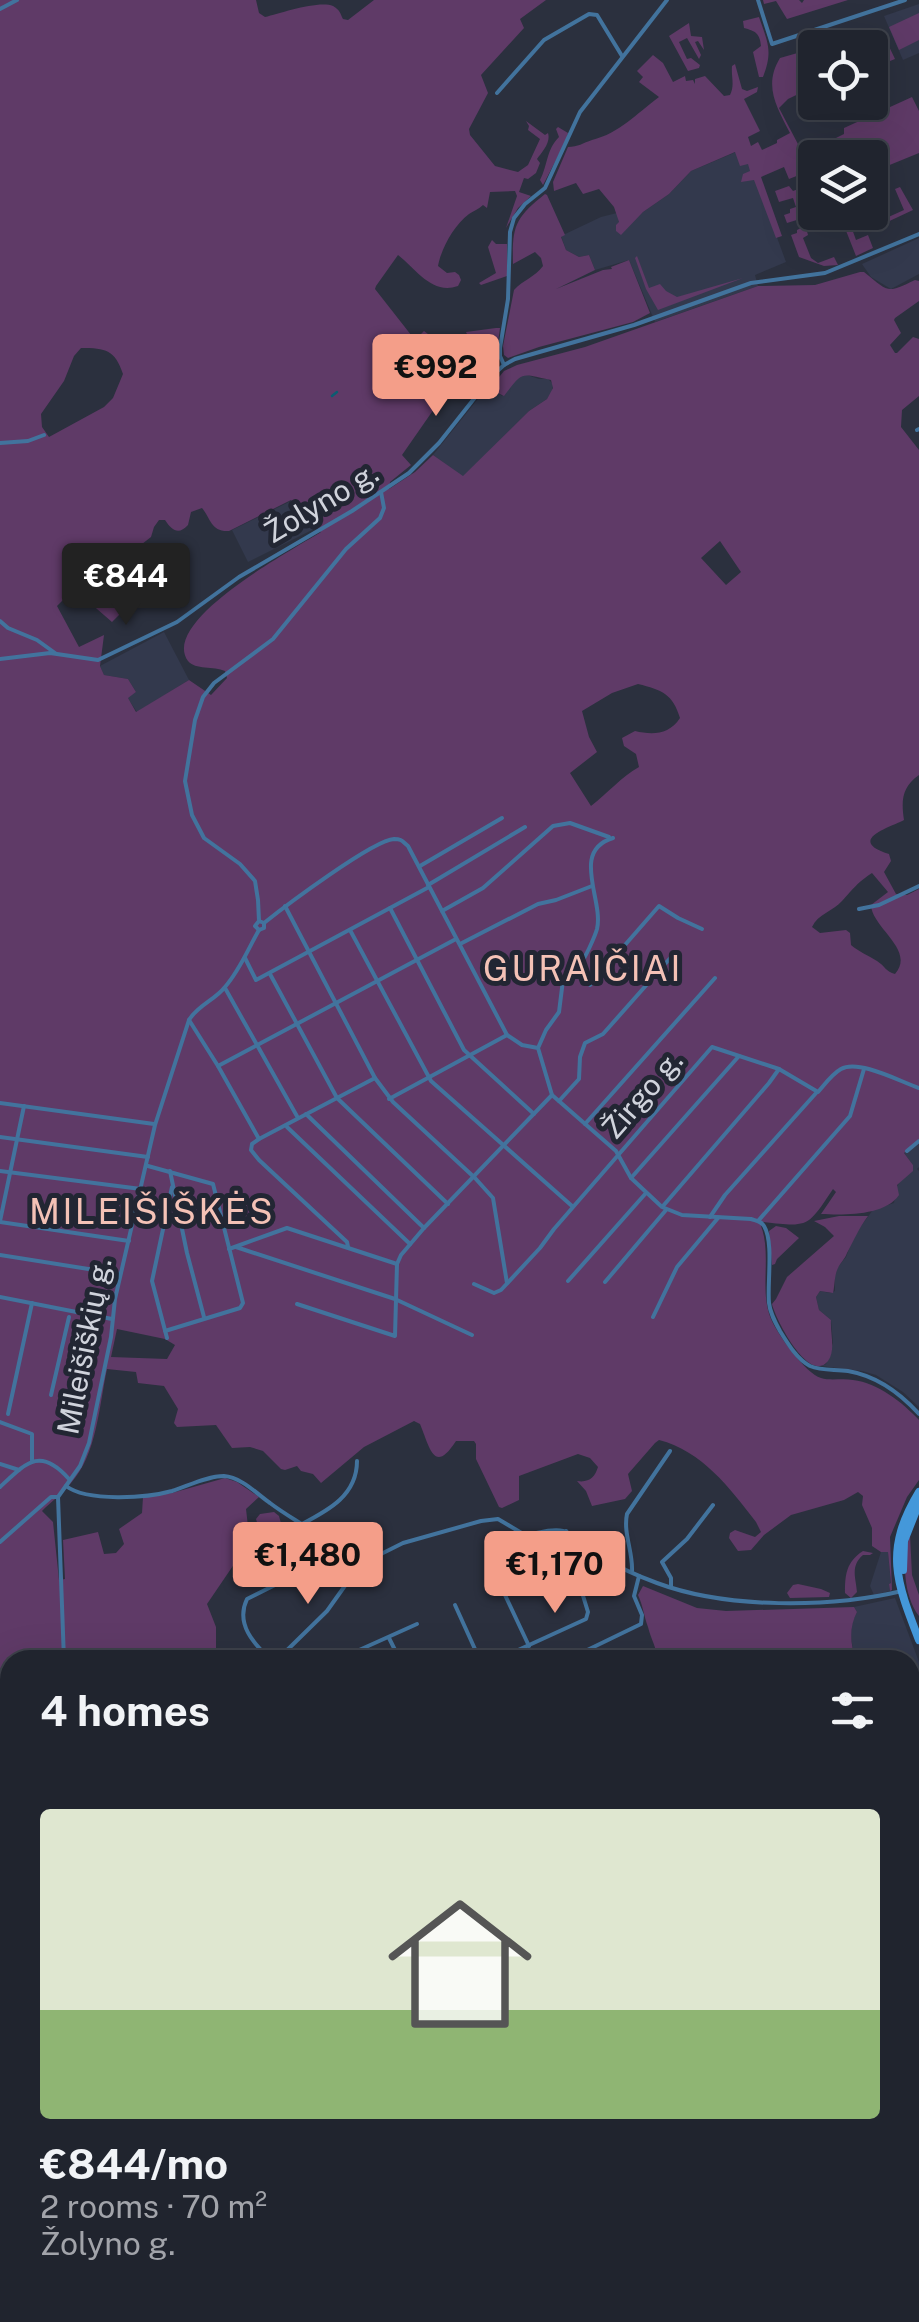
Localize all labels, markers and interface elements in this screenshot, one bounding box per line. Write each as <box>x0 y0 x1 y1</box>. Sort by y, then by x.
map controls <box>798 30 888 230</box>
button: locate <box>798 30 888 120</box>
button: layers <box>798 140 888 230</box>
pin: €992 <box>377 334 495 419</box>
text: €992 <box>394 348 478 385</box>
street label: Žolyno g. <box>257 454 385 550</box>
pin: €844 <box>67 543 185 628</box>
text: €844 <box>84 557 168 594</box>
district label: GURAIČIAI <box>483 948 683 989</box>
street label: Žirgo g. <box>594 1043 690 1145</box>
district label: MILEIŠIŠKĖS <box>29 1190 275 1232</box>
street label: Mileišiškių g. <box>49 1255 119 1437</box>
pin: €1,480 <box>227 1522 389 1607</box>
pin: €1,170 <box>474 1531 636 1616</box>
text: €1,480 <box>255 1536 361 1573</box>
text: €1,170 <box>506 1545 604 1582</box>
icon: filters <box>825 1683 880 1738</box>
text: 4 homes <box>40 1686 210 1735</box>
icon: home <box>370 1874 550 2054</box>
text: €844/mo <box>40 2139 228 2188</box>
text: 2 rooms · 70 m² <box>40 2188 267 2225</box>
text: Žolyno g. <box>40 2225 175 2262</box>

